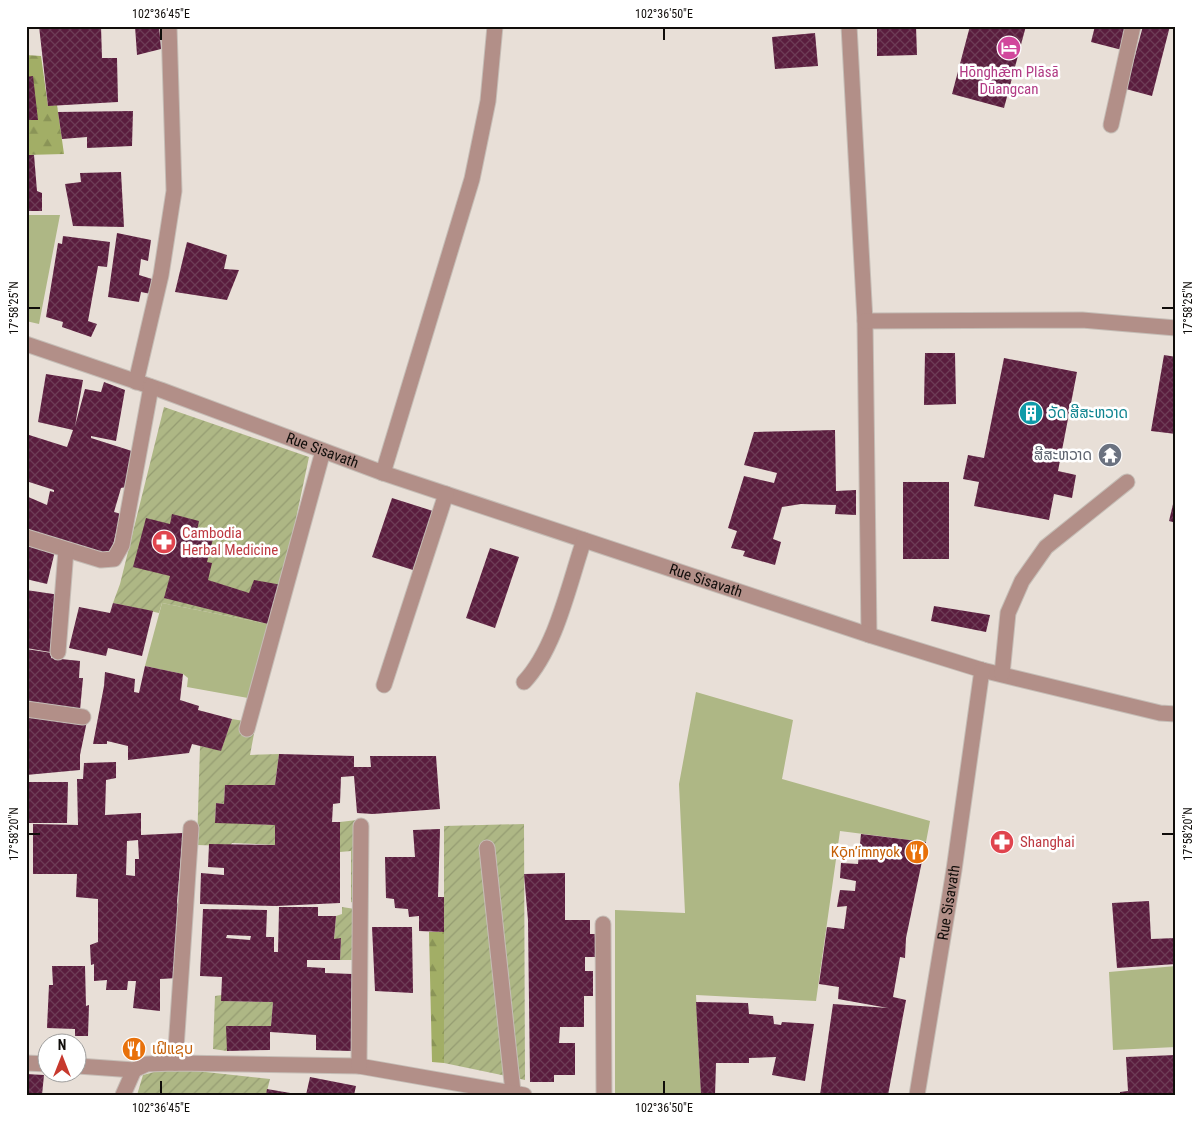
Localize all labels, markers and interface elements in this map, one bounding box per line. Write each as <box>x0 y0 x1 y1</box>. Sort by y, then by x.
text: 102°36'45"E <box>132 7 190 21</box>
text: 102°36'50"E <box>635 7 693 21</box>
hotel icon: Hōnghǣm Plāsā Dūangcan <box>996 35 1022 61</box>
place label: Hōnghǣm Plāsā Dūangcan <box>959 63 1059 98</box>
text: 17°58'25"N <box>7 281 21 335</box>
text: 17°58'25"N <box>1181 281 1195 335</box>
building icon: ວັດ ສີສະຫວາດ <box>1018 400 1044 426</box>
place label: ວັດ ສີສະຫວາດ <box>1048 404 1128 422</box>
street label: Rue Sisavath <box>284 429 361 472</box>
temple icon: ສີສະຫວາດ <box>1097 442 1123 468</box>
place label: ສີສະຫວາດ <box>1034 446 1092 464</box>
place label: Cambodia Herbal Medicine <box>182 524 278 559</box>
pharmacy icon: Cambodia Herbal Medicine <box>151 529 177 555</box>
street label: Rue Sisavath <box>667 560 745 601</box>
text: 17°58'20"N <box>7 807 21 861</box>
text: 17°58'20"N <box>1181 807 1195 861</box>
pharmacy icon: Shanghai <box>989 829 1015 855</box>
place label: Shanghai <box>1020 833 1075 851</box>
restaurant icon: Kǭn’imnyok <box>904 839 930 865</box>
place label: Kǭn’imnyok <box>831 843 900 861</box>
street label: Rue Sisavath <box>934 864 964 942</box>
north arrow <box>38 1034 88 1084</box>
restaurant icon: ເຝີແຊບ <box>121 1036 147 1062</box>
text: N <box>58 1037 66 1053</box>
place label: ເຝີແຊບ <box>152 1040 193 1058</box>
text: 102°36'45"E <box>132 1101 190 1115</box>
text: 102°36'50"E <box>635 1101 693 1115</box>

